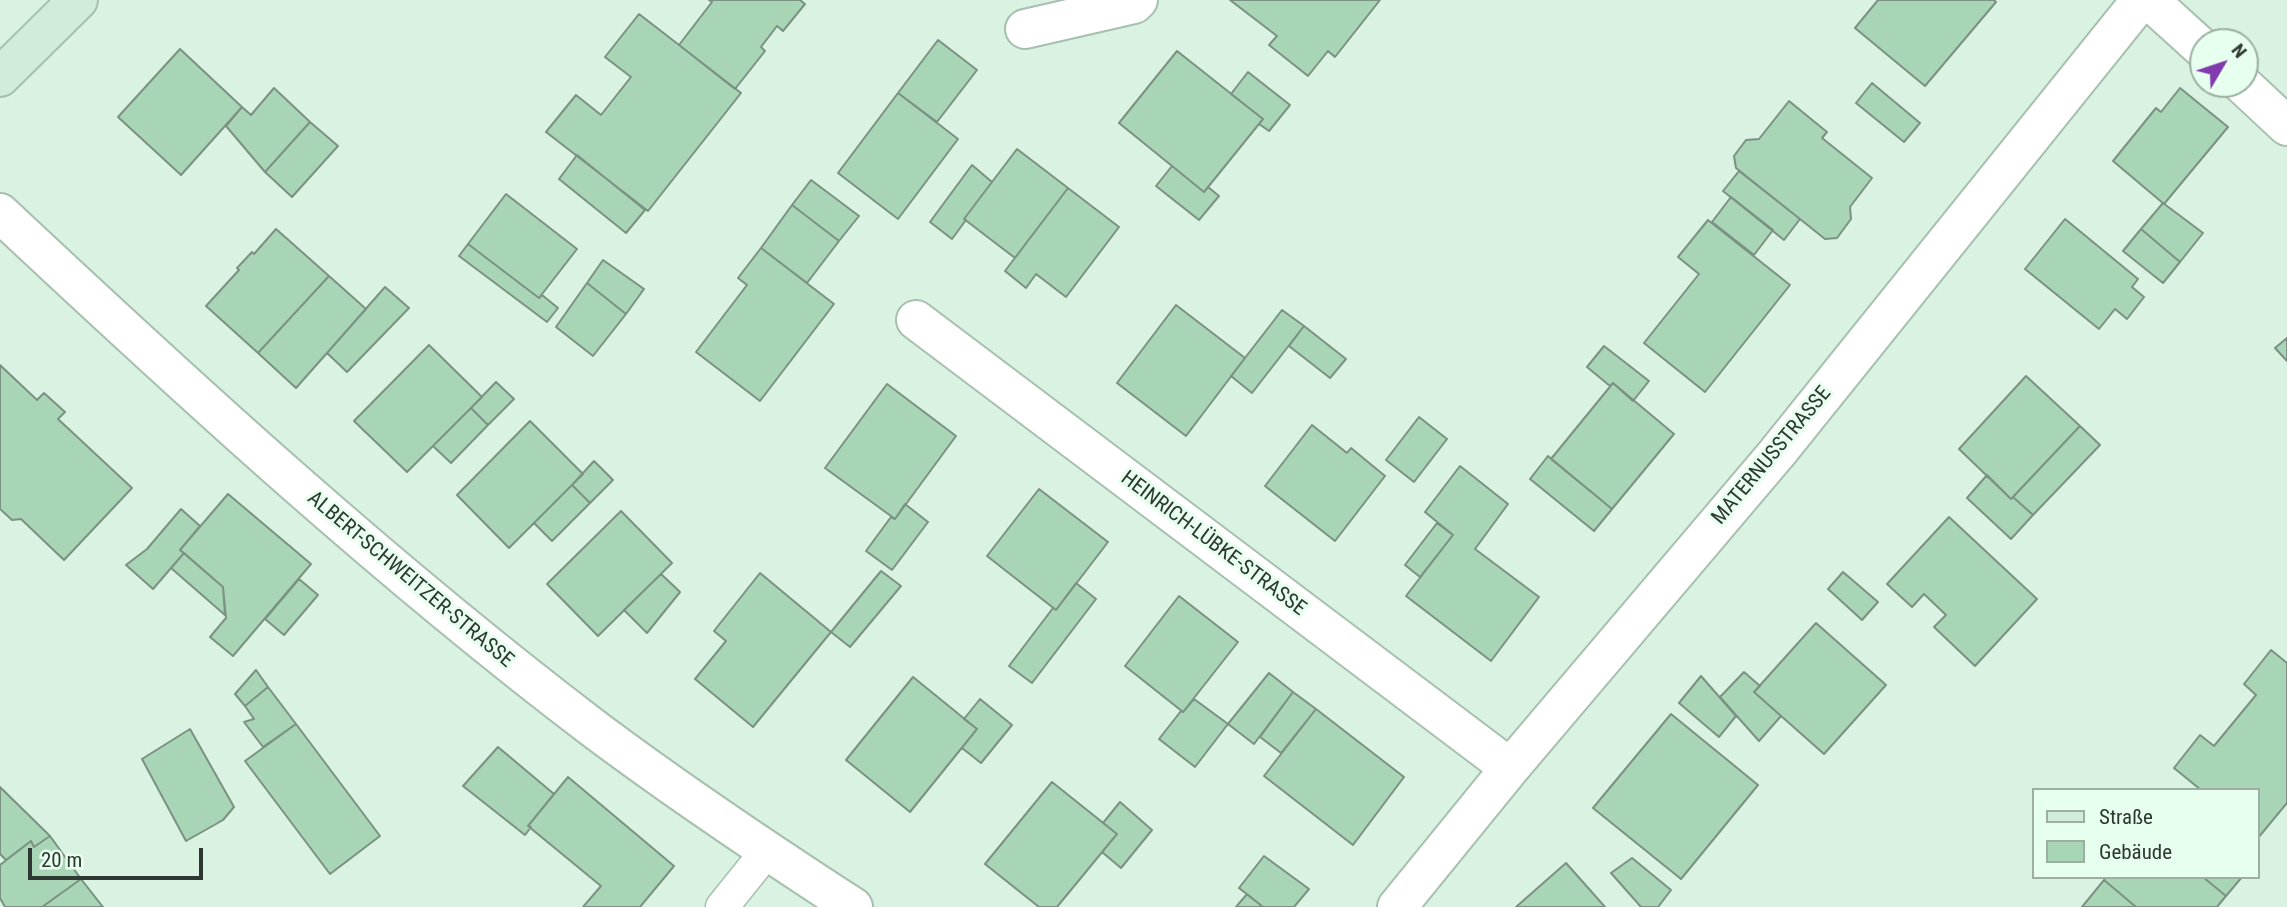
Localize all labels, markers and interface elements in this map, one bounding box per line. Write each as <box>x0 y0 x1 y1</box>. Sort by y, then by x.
north arrow <box>2189 28 2259 98</box>
text: N <box>2227 39 2252 62</box>
street label: MATERNUSSTRASSE <box>1707 382 1837 530</box>
street label: HEINRICH-LÜBKE-STRASSE <box>1115 466 1311 622</box>
street label: ALBERT-SCHWEITZER-STRASSE <box>302 486 518 674</box>
legend <box>2032 788 2259 879</box>
text: Straße <box>2099 805 2153 829</box>
scale bar <box>32 834 206 878</box>
text: Gebäude <box>2099 840 2172 864</box>
text: 20 m <box>41 848 82 872</box>

